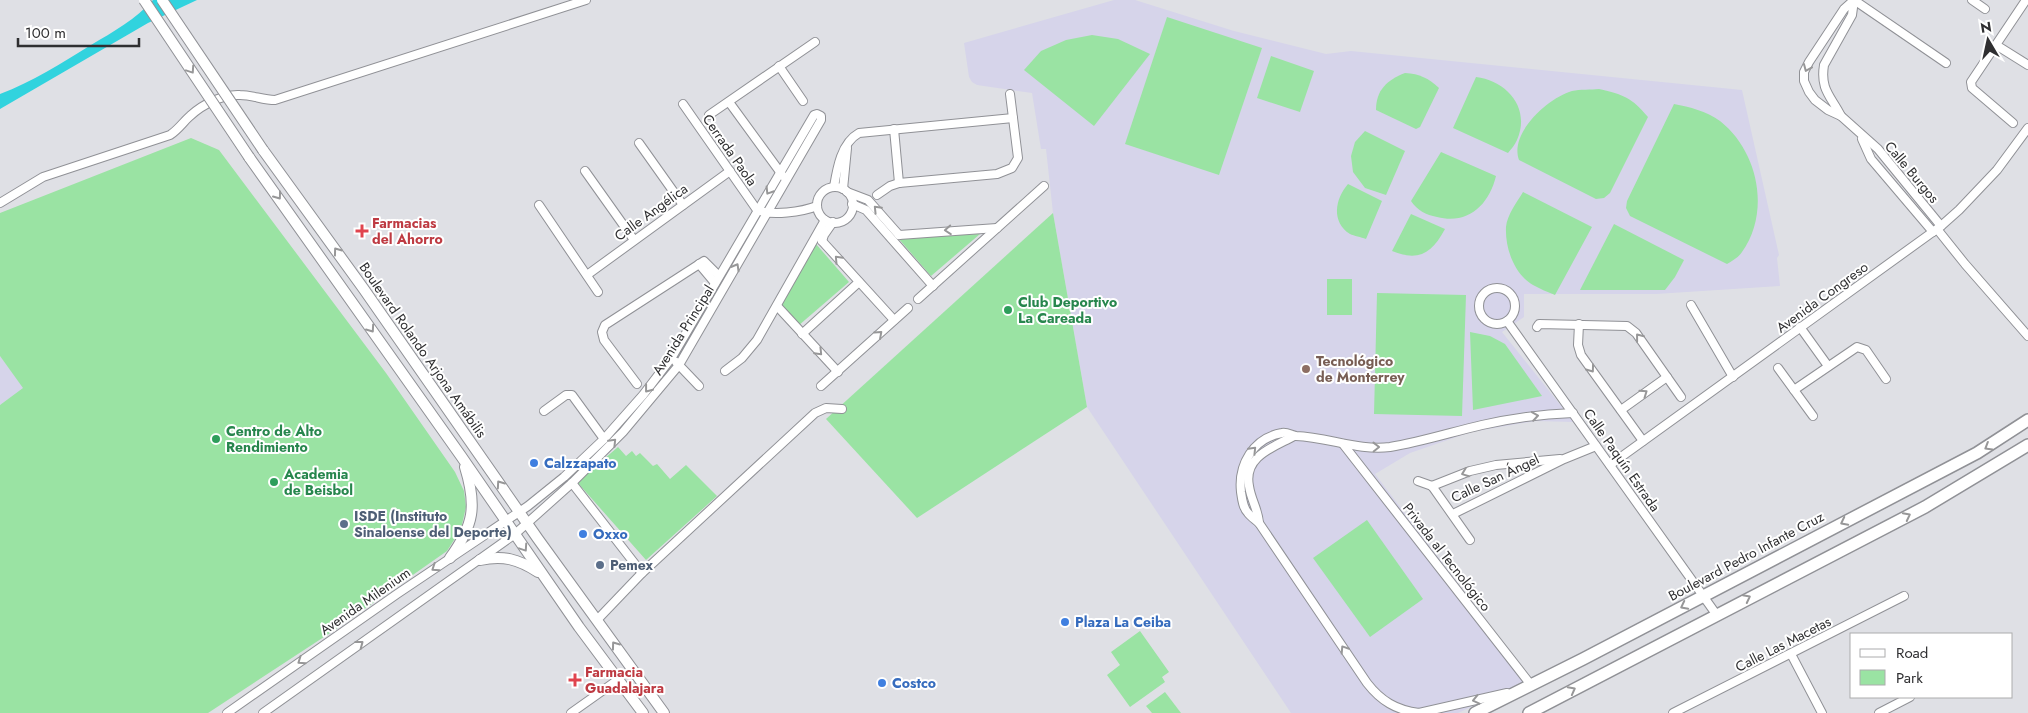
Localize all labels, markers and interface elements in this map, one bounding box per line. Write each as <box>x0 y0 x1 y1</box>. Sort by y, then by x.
scale bar <box>18 15 139 47</box>
north arrow <box>1963 15 2013 65</box>
text: N <box>1979 16 1993 38</box>
text: 100 m <box>25 22 66 44</box>
one-way arrow <box>1802 63 1813 72</box>
one-way arrow <box>185 64 194 73</box>
street label: Cerrada Paola <box>698 110 762 190</box>
street label: Calle Burgos <box>1880 137 1944 207</box>
street label: Calle Angélica <box>610 179 692 245</box>
one-way arrow <box>765 186 775 195</box>
one-way arrow <box>272 190 281 200</box>
one-way arrow <box>873 205 882 214</box>
place label: Farmacias del Ahorro <box>372 213 443 249</box>
marker: Farmacias del Ahorro <box>356 225 368 237</box>
one-way arrow <box>944 225 952 236</box>
one-way arrow <box>334 247 343 257</box>
one-way arrow <box>835 255 844 264</box>
street label: Avenida Congreso <box>1772 257 1872 337</box>
street label: Boulevard Rolando Arjona Amábilis <box>355 258 492 442</box>
one-way arrow <box>729 263 739 272</box>
street label: Avenida Principal <box>647 281 719 379</box>
place label: Club Deportivo La Careada <box>1018 292 1117 328</box>
marker: Club Deportivo La Careada <box>1002 304 1014 316</box>
one-way arrow <box>365 323 374 333</box>
one-way arrow <box>874 331 883 340</box>
one-way arrow <box>1636 334 1644 343</box>
one-way arrow <box>813 346 822 355</box>
place label: Tecnológico de Monterrey <box>1316 351 1405 387</box>
marker: Tecnológico de Monterrey <box>1300 363 1312 375</box>
one-way arrow <box>1585 363 1594 373</box>
one-way arrow <box>645 383 653 392</box>
one-way arrow <box>1638 390 1648 399</box>
street label: Calle Paquín Estrada <box>1579 404 1665 516</box>
one-way arrow <box>1532 411 1540 422</box>
place label: Centro de Alto Rendimiento <box>226 421 322 457</box>
marker: Centro de Alto Rendimiento <box>210 433 222 445</box>
one-way arrow <box>607 439 616 448</box>
one-way arrow <box>1984 440 1993 450</box>
one-way arrow <box>1372 442 1380 453</box>
one-way arrow <box>1247 447 1256 456</box>
street label: Calle San Ángel <box>1448 449 1542 507</box>
place label: Calzzapato <box>544 453 617 473</box>
marker: Calzzapato <box>528 457 540 469</box>
place label: Academia de Beisbol <box>283 464 353 500</box>
one-way arrow <box>1461 468 1469 478</box>
marker: Academia de Beisbol <box>268 476 280 488</box>
one-way arrow <box>497 481 506 490</box>
street label: Privada al Tecnológico <box>1398 499 1496 616</box>
place label: ISDE (Instituto Sinaloense del Deporte) <box>354 506 512 542</box>
street label: Boulevard Pedro Infante Cruz <box>1665 506 1828 606</box>
one-way arrow <box>1902 512 1911 522</box>
one-way arrow <box>1840 516 1849 526</box>
marker: ISDE (Instituto Sinaloense del Deporte) <box>338 518 350 530</box>
place label: Oxxo <box>593 524 628 544</box>
marker: Oxxo <box>577 528 589 540</box>
one-way arrow <box>518 543 527 552</box>
place label: Pemex <box>610 555 654 575</box>
marker: Pemex <box>594 559 606 571</box>
street label: Avenida Milenium <box>316 562 414 640</box>
one-way arrow <box>431 562 441 571</box>
one-way arrow <box>1742 594 1751 604</box>
one-way arrow <box>1680 600 1689 610</box>
street label: Calle Las Macetas <box>1732 611 1835 677</box>
place label: Plaza La Ceiba <box>1075 612 1171 632</box>
marker: Plaza La Ceiba <box>1059 616 1071 628</box>
legend <box>1850 633 2013 698</box>
one-way arrow <box>354 641 364 650</box>
one-way arrow <box>612 641 621 651</box>
text: Road <box>1896 642 1928 664</box>
one-way arrow <box>1341 645 1350 654</box>
one-way arrow <box>297 655 307 664</box>
place label: Farmacia Guadalajara <box>585 662 664 698</box>
text: Park <box>1896 667 1923 689</box>
place label: Costco <box>892 673 936 693</box>
marker: Farmacia Guadalajara <box>569 674 581 686</box>
marker: Costco <box>876 677 888 689</box>
one-way arrow <box>1567 686 1576 696</box>
one-way arrow <box>1472 694 1481 705</box>

